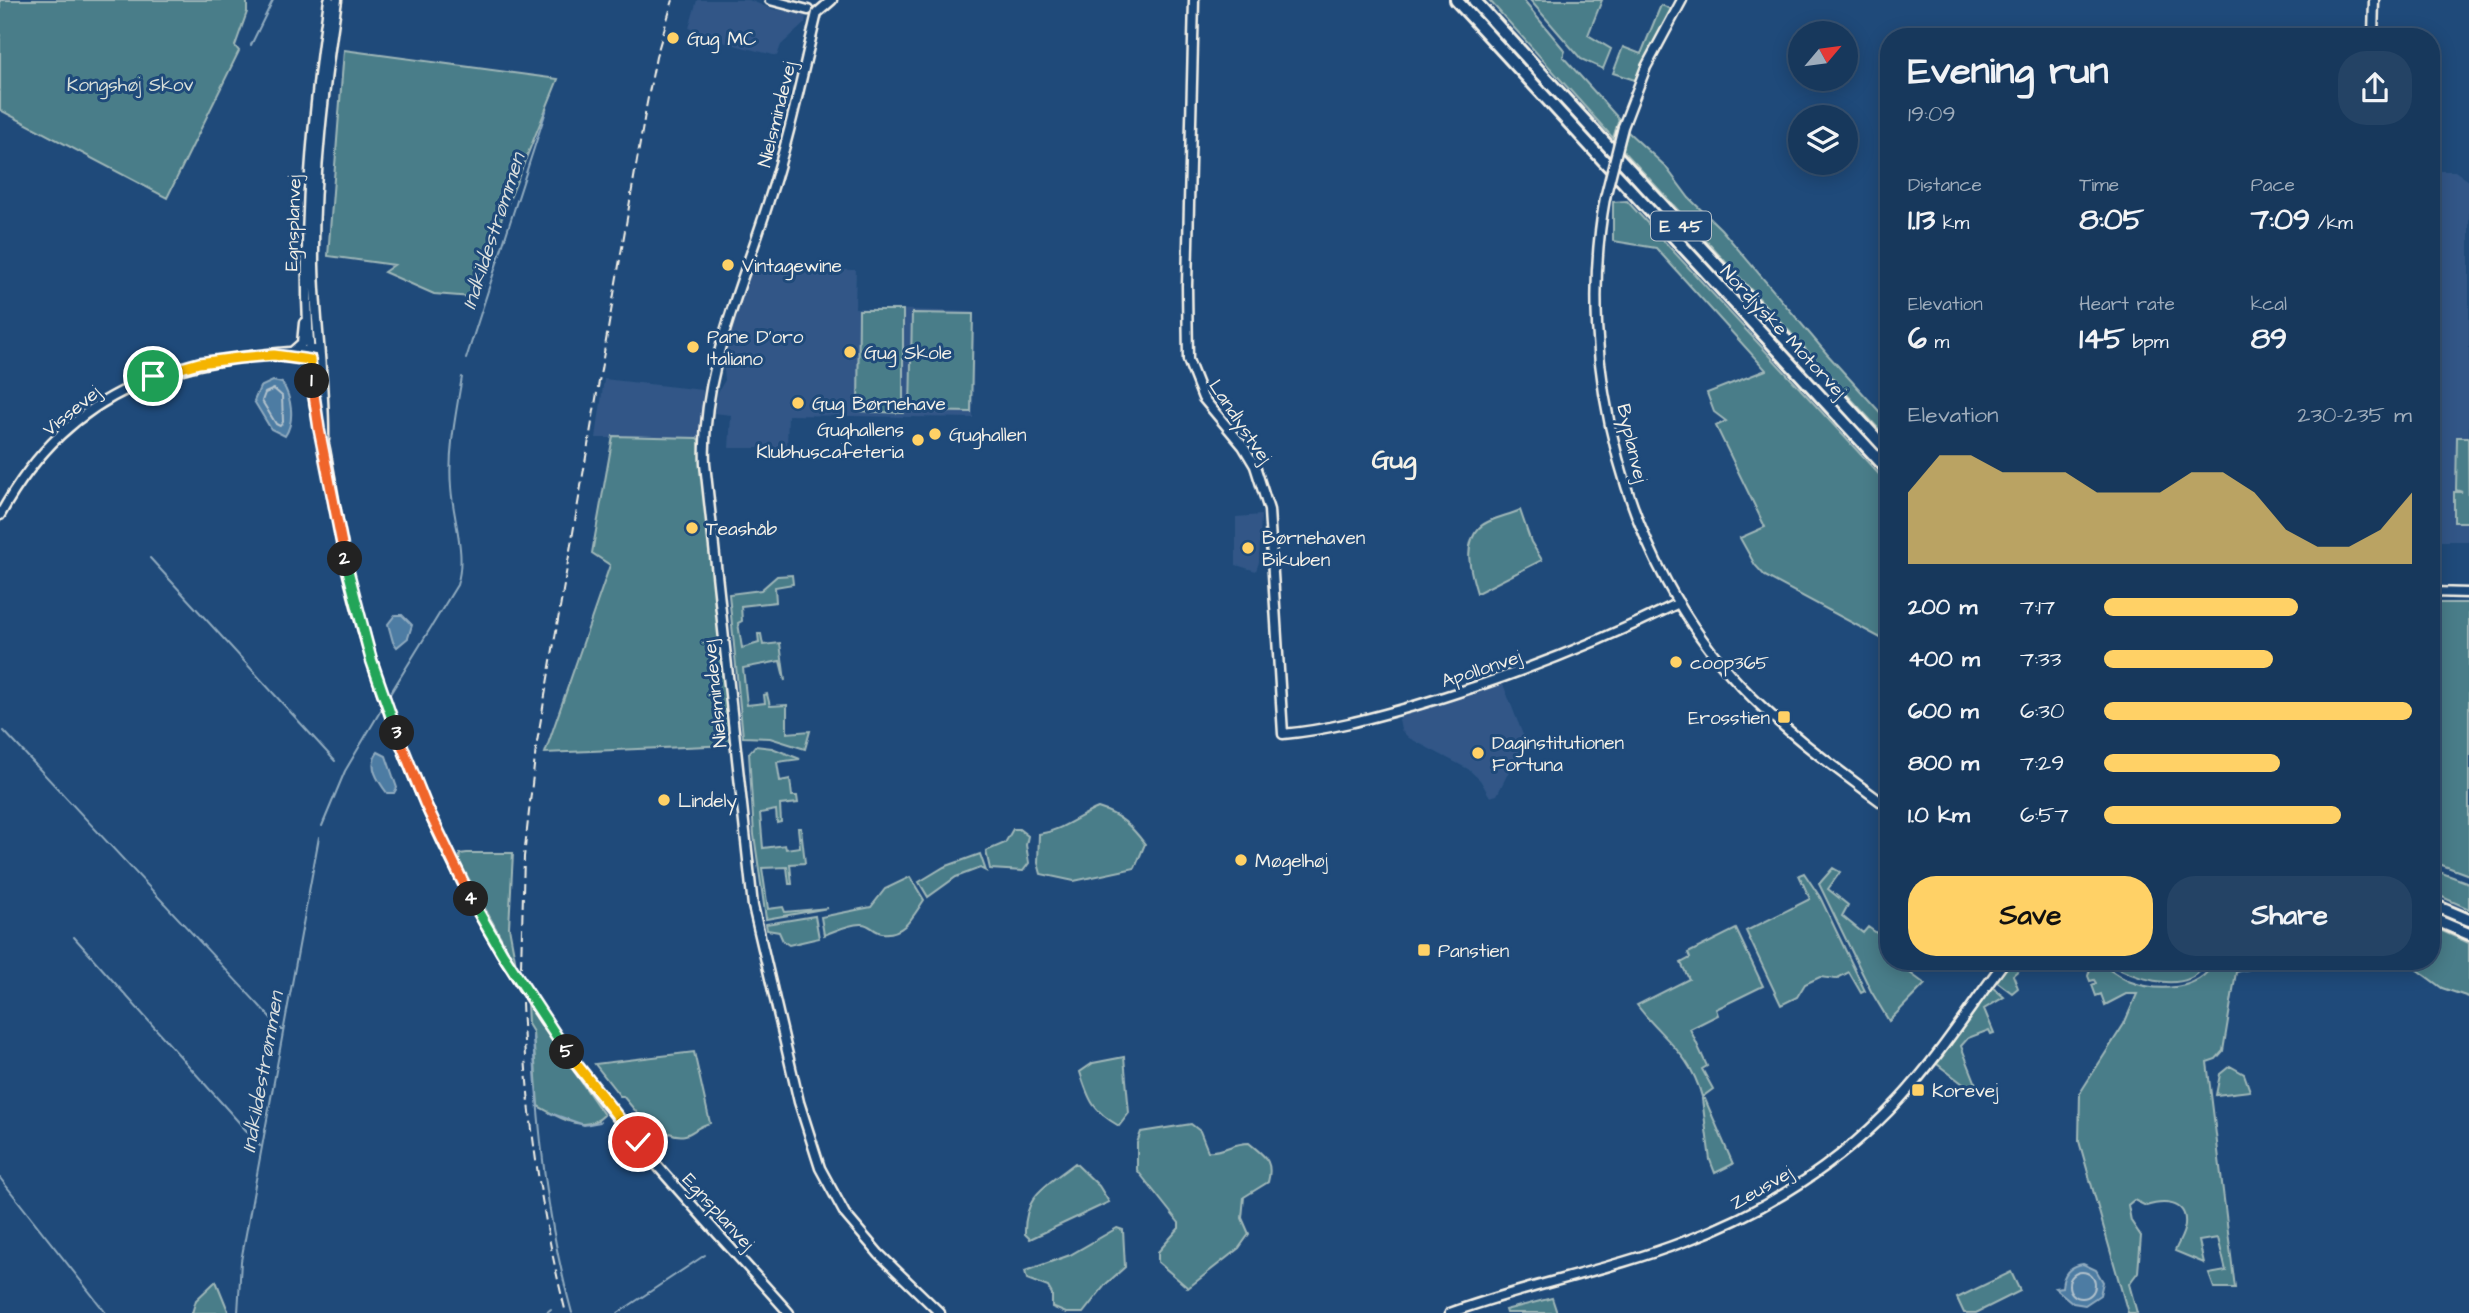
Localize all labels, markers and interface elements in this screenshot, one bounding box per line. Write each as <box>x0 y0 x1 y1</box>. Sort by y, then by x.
north arrow <box>1788 21 1858 91</box>
map controls <box>1788 21 1858 175</box>
place label: Gug MC <box>687 26 757 54</box>
marker: Gug MC <box>665 30 681 46</box>
text: Evening run <box>1908 46 2109 98</box>
button: share <box>2338 51 2412 125</box>
street label: Nielsmindevej <box>751 58 804 170</box>
park label: Kongshøj Skov <box>67 72 193 100</box>
text: 19:09 <box>1908 98 1955 130</box>
button: layers <box>1788 105 1858 175</box>
water label: Indkildestrømmen <box>455 148 533 313</box>
text: Distance <box>1908 172 1982 199</box>
text: Time <box>2079 172 2119 199</box>
text: Pace <box>2251 172 2295 199</box>
street label: Egnsplanvej <box>278 174 310 272</box>
text: 1.13 <box>1908 199 1935 241</box>
text: 8:05 <box>2079 199 2144 241</box>
text: 7:09 <box>2251 199 2310 241</box>
text: km <box>1935 210 1969 237</box>
text: /km <box>2310 210 2353 237</box>
road number: E 45 <box>1651 211 1711 240</box>
place label: Vintagewine <box>742 253 842 281</box>
marker: Vintagewine <box>720 257 736 273</box>
street label: Nordjyske Motorvej <box>1713 259 1853 406</box>
text: Elevation <box>1908 291 1983 318</box>
text: Heart rate <box>2079 291 2175 318</box>
text: kcal <box>2251 291 2287 318</box>
text: 6 <box>1908 318 1927 360</box>
text: 145 <box>2079 318 2125 360</box>
text: 89 <box>2251 318 2287 360</box>
place label: Pane D'oro Italiano <box>707 324 804 373</box>
text: m <box>1927 329 1949 356</box>
text: bpm <box>2125 329 2168 356</box>
marker: Pane D'oro Italiano <box>685 339 701 355</box>
place label: Gug Skole <box>864 340 952 368</box>
marker: Gug Skole <box>842 344 858 360</box>
pin <box>123 346 183 406</box>
icon: arrive <box>134 357 172 395</box>
pin: 1 <box>294 364 330 398</box>
text: 1 <box>310 367 313 394</box>
street label: Landlystvej <box>1201 374 1278 470</box>
street label: Vissevej <box>37 379 107 443</box>
place label: Gug Børnehave <box>812 391 946 419</box>
marker: Gug Børnehave <box>790 395 806 411</box>
text: Elevation <box>1908 399 1999 431</box>
text: 230–235 m <box>2297 399 2412 431</box>
street label: Byplanvej <box>1608 401 1654 486</box>
place label: Gughallens Klubhuscafeteria <box>756 417 904 466</box>
place label: Gughallen <box>949 422 1026 450</box>
marker: Gughallen <box>927 426 943 442</box>
marker: Gughallens Klubhuscafeteria <box>910 432 926 448</box>
district label: Gug <box>1372 442 1417 481</box>
place label: Teashåb <box>706 516 777 543</box>
marker: Teashåb <box>684 520 700 536</box>
place label: Børnehaven Bikuben <box>1262 525 1365 574</box>
marker: Børnehaven Bikuben <box>1240 540 1256 556</box>
pin: 2 <box>328 542 362 576</box>
text: 2 <box>339 545 350 572</box>
text: 200 m <box>1908 591 1977 623</box>
text: 7:17 <box>2020 591 2055 623</box>
street label: Nielsmindevej <box>696 638 735 749</box>
text: 400 m <box>1908 643 1980 675</box>
text: 7:33 <box>2020 643 2061 675</box>
street label: Apollonvej <box>1438 644 1526 695</box>
place label: coop365 <box>1690 650 1770 677</box>
marker: coop365 <box>1668 654 1684 670</box>
text: 600 m <box>1908 695 1979 727</box>
text: 6:30 <box>2020 695 2064 727</box>
place label: Erosstien <box>1688 705 1770 732</box>
marker: Erosstien <box>1776 709 1792 725</box>
pin: 3 <box>380 716 414 750</box>
text: 3 <box>392 719 401 746</box>
place label: Daginstitutionen Fortuna <box>1492 730 1624 779</box>
marker: Daginstitutionen Fortuna <box>1470 745 1486 761</box>
text: 800 m <box>1908 747 1979 779</box>
text: 7:29 <box>2020 747 2064 779</box>
place label: Lindely <box>678 788 738 816</box>
marker: Lindely <box>656 792 672 808</box>
text: 1.0 km <box>1908 799 1970 831</box>
text: 6:57 <box>2020 799 2069 831</box>
place label: Møgelhøj <box>1255 848 1329 876</box>
marker: Møgelhøj <box>1233 852 1249 868</box>
button: Save <box>1908 876 2153 956</box>
button: Share <box>2167 876 2412 956</box>
pin: 4 <box>454 881 489 916</box>
text: 4 <box>464 885 477 912</box>
place label: Panstien <box>1438 938 1509 965</box>
marker: Panstien <box>1416 942 1432 958</box>
water label: Indkildestrømmen <box>234 988 291 1155</box>
pin: 5 <box>550 1034 584 1070</box>
text: 5 <box>560 1038 573 1065</box>
place label: Korevej <box>1932 1078 1999 1105</box>
marker: Korevej <box>1910 1082 1926 1098</box>
pin <box>608 1112 668 1172</box>
icon: check <box>619 1123 657 1161</box>
street label: Zeusvej <box>1726 1159 1798 1217</box>
street label: Egnsplanvej <box>675 1167 761 1258</box>

